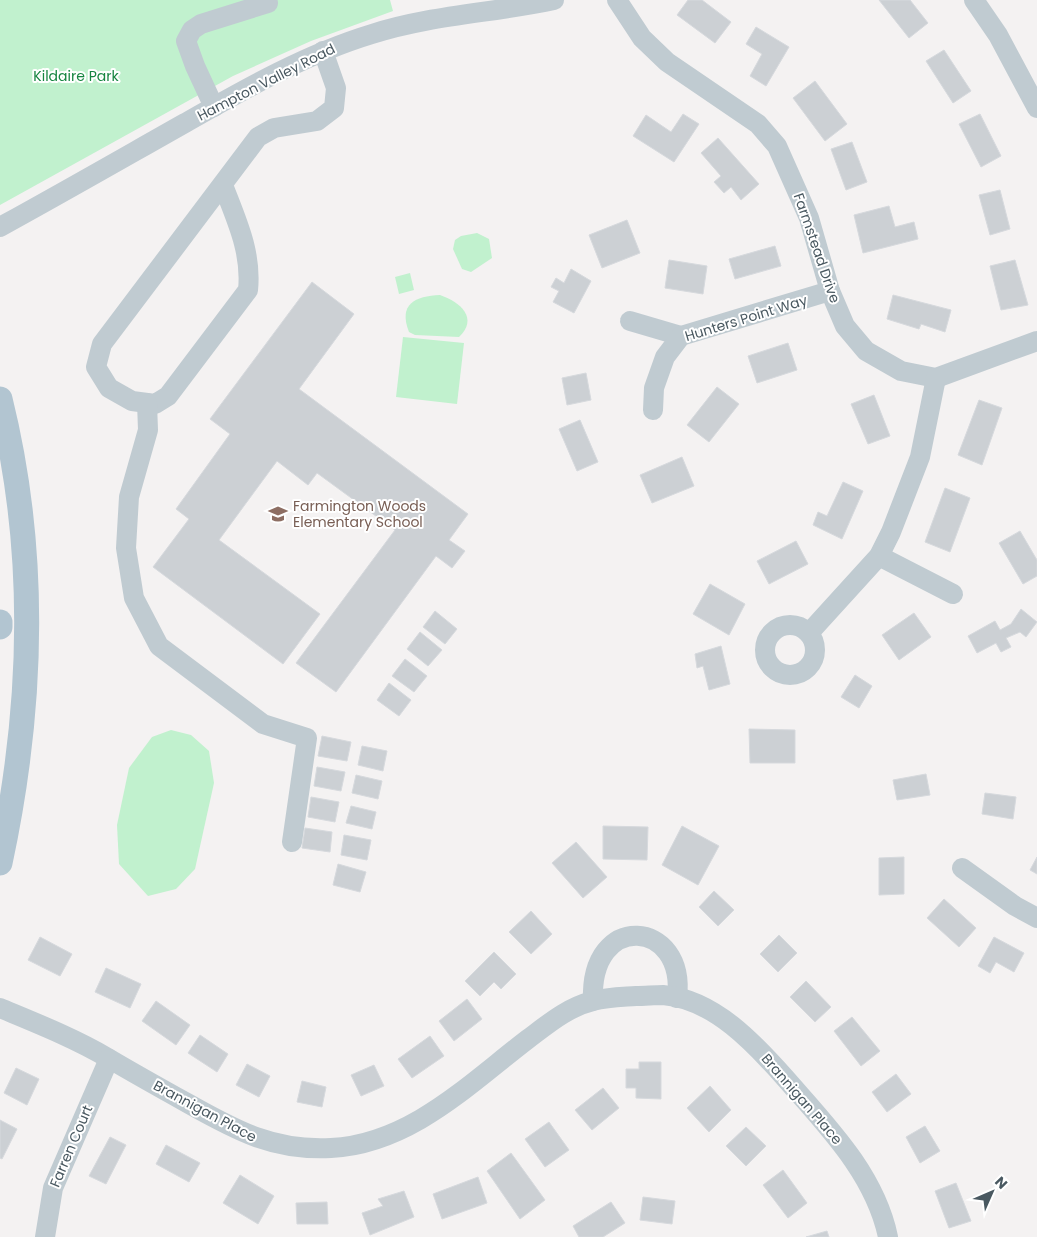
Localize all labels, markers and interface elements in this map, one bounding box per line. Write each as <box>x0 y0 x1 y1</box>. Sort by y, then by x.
street label: Hampton Valley Road <box>194 39 338 125</box>
park label: Kildaire Park <box>33 66 119 86</box>
street label: Farmstead Drive <box>789 190 845 306</box>
street label: Hunters Point Way <box>682 290 810 346</box>
place label: Farmington Woods Elementary School <box>293 496 426 532</box>
school or university icon: Farmington Woods Elementary School <box>267 503 289 525</box>
street label: Brannigan Place <box>757 1049 847 1149</box>
street label: Brannigan Place <box>150 1075 261 1147</box>
street label: Farren Court <box>45 1102 97 1190</box>
north arrow <box>967 1167 1017 1217</box>
text: N <box>990 1172 1012 1194</box>

